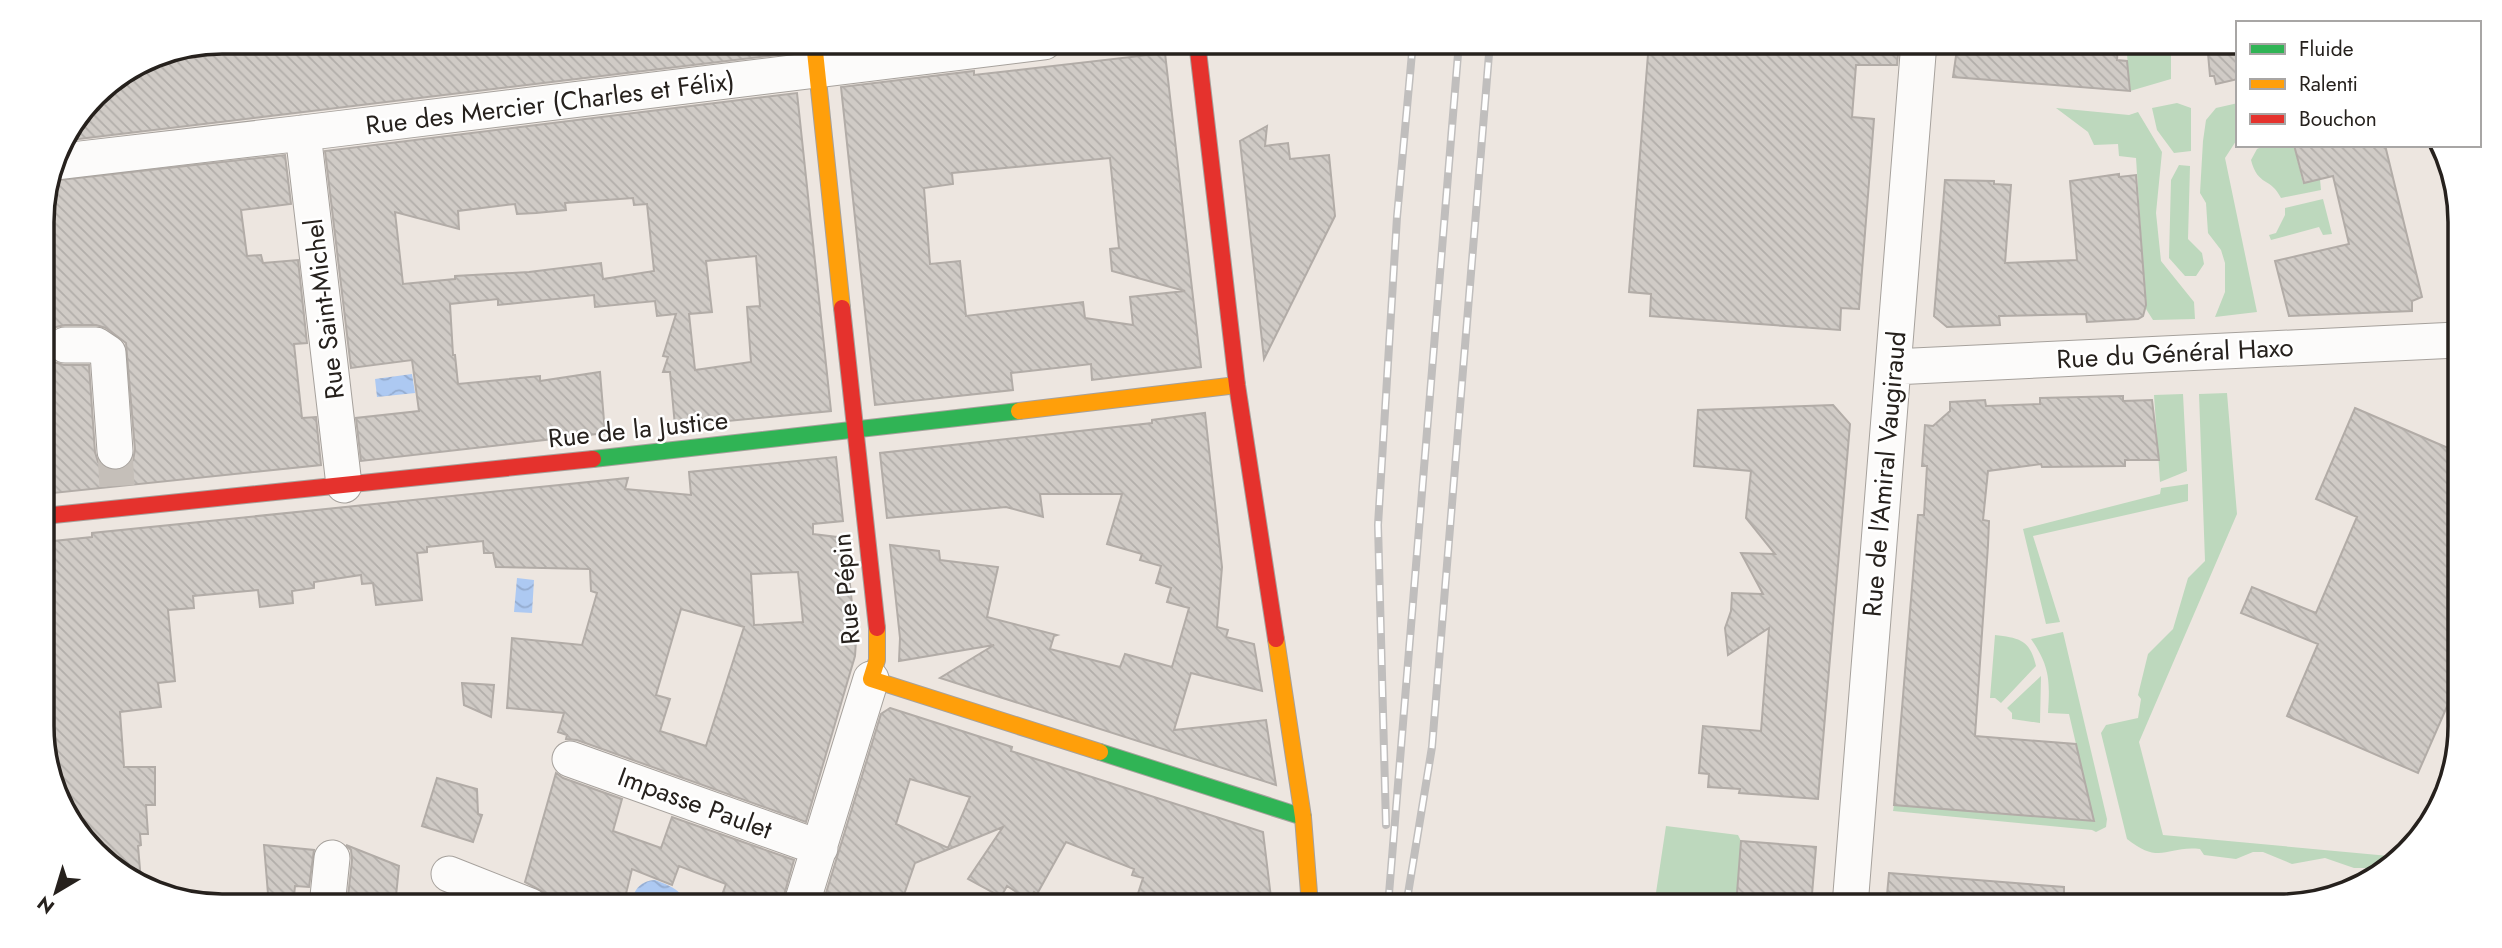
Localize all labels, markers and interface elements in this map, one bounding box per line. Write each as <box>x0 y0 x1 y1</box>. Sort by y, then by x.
legend <box>2236 21 2481 147</box>
text: Fluide <box>2299 34 2354 64</box>
street label: Rue des Mercier (Charles et Félix) <box>363 62 737 144</box>
text: Ralenti <box>2299 69 2358 99</box>
text: Bouchon <box>2299 104 2377 134</box>
street label: Rue Saint-Michel <box>294 217 354 401</box>
street label: Rue du Général Haxo <box>2056 328 2294 378</box>
street label: Rue de l'Amiral Vaugiraud <box>1853 330 1915 618</box>
street label: Rue de la Justice <box>546 401 730 457</box>
street label: Rue Pépin <box>822 532 870 646</box>
street label: Impasse Paulet <box>613 758 778 849</box>
north arrow <box>21 857 91 927</box>
text: N <box>32 890 60 920</box>

